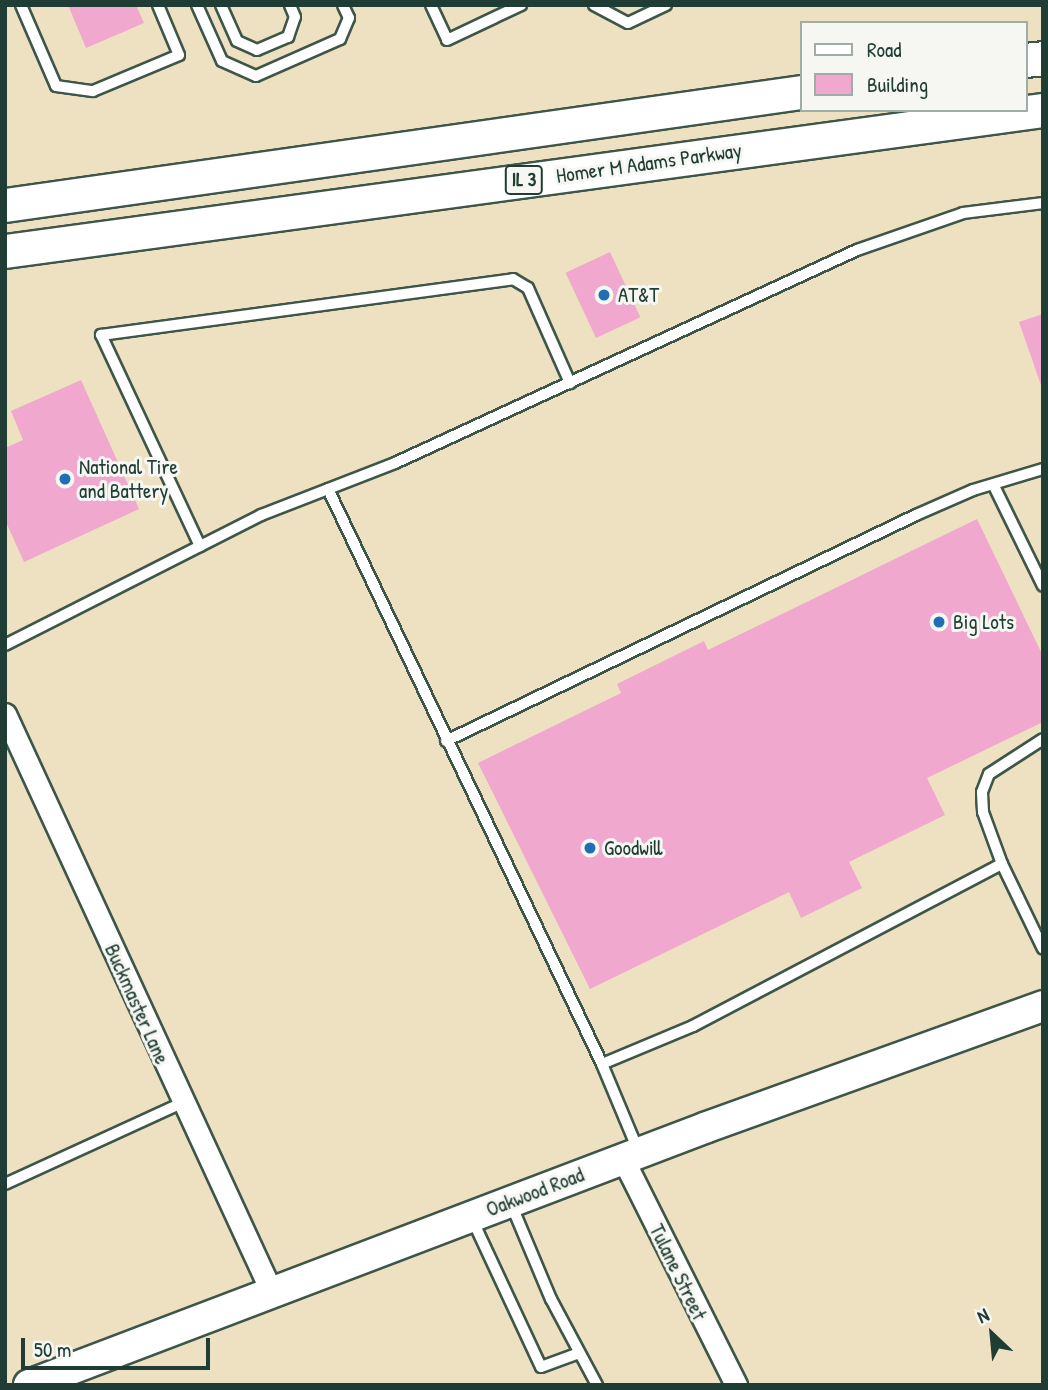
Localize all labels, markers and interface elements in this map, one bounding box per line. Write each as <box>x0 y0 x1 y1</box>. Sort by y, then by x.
legend <box>800 21 1027 112</box>
text: Road <box>867 35 901 64</box>
text: Building <box>867 70 928 99</box>
street label: Homer M Adams Parkway <box>555 138 743 188</box>
road number: IL 3 <box>505 164 543 196</box>
place label: AT&T <box>618 282 659 308</box>
marker: AT&T <box>596 287 612 303</box>
place label: National Tire and Battery <box>79 454 178 504</box>
marker: National Tire and Battery <box>57 471 73 487</box>
place label: Big Lots <box>953 609 1014 635</box>
marker: Big Lots <box>931 614 947 630</box>
place label: Goodwill <box>604 835 663 861</box>
marker: Goodwill <box>582 840 598 856</box>
street label: Buckmaster Lane <box>99 940 175 1068</box>
street label: Oakwood Road <box>483 1162 587 1222</box>
street label: Tulane Street <box>644 1220 712 1324</box>
north arrow <box>957 1299 1027 1369</box>
text: N <box>973 1301 993 1329</box>
scale bar <box>24 1324 214 1368</box>
text: 50 m <box>34 1335 71 1364</box>

